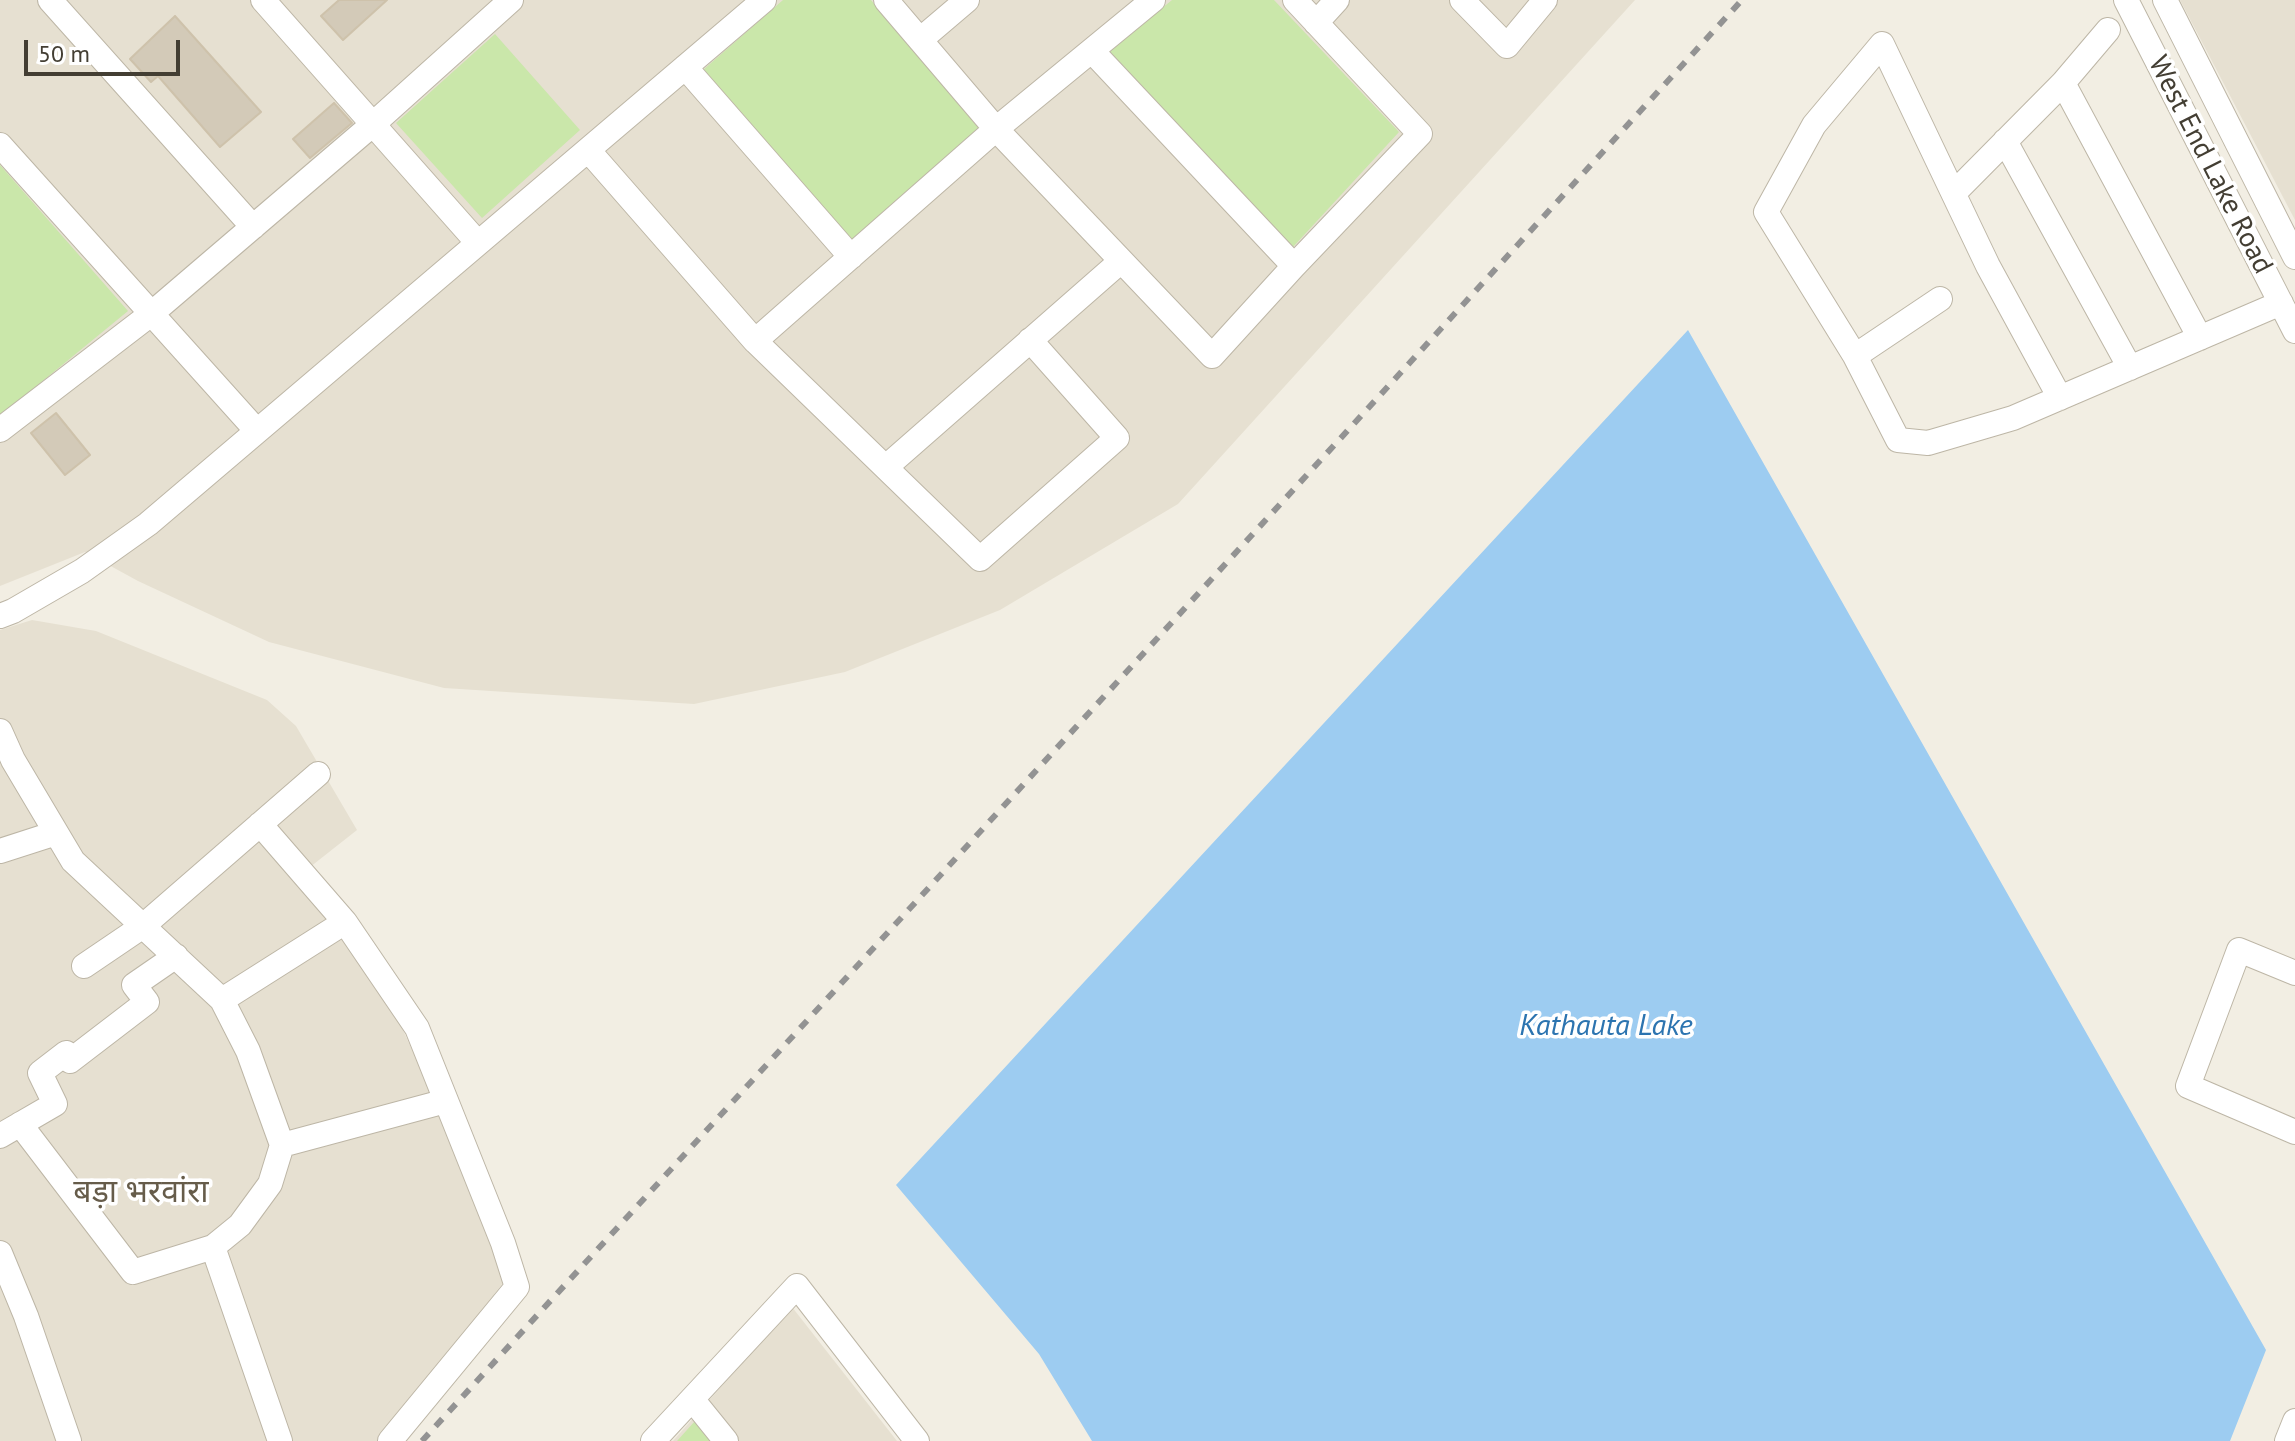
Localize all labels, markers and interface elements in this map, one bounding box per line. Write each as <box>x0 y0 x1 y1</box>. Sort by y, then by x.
scale bar <box>28 24 184 74</box>
text: 50 m <box>38 38 90 69</box>
street label: West End Lake Road <box>2141 51 2279 279</box>
water label: Kathauta Lake <box>1519 1008 1693 1044</box>
district label: बड़ा भरवांरा <box>73 1174 209 1212</box>

